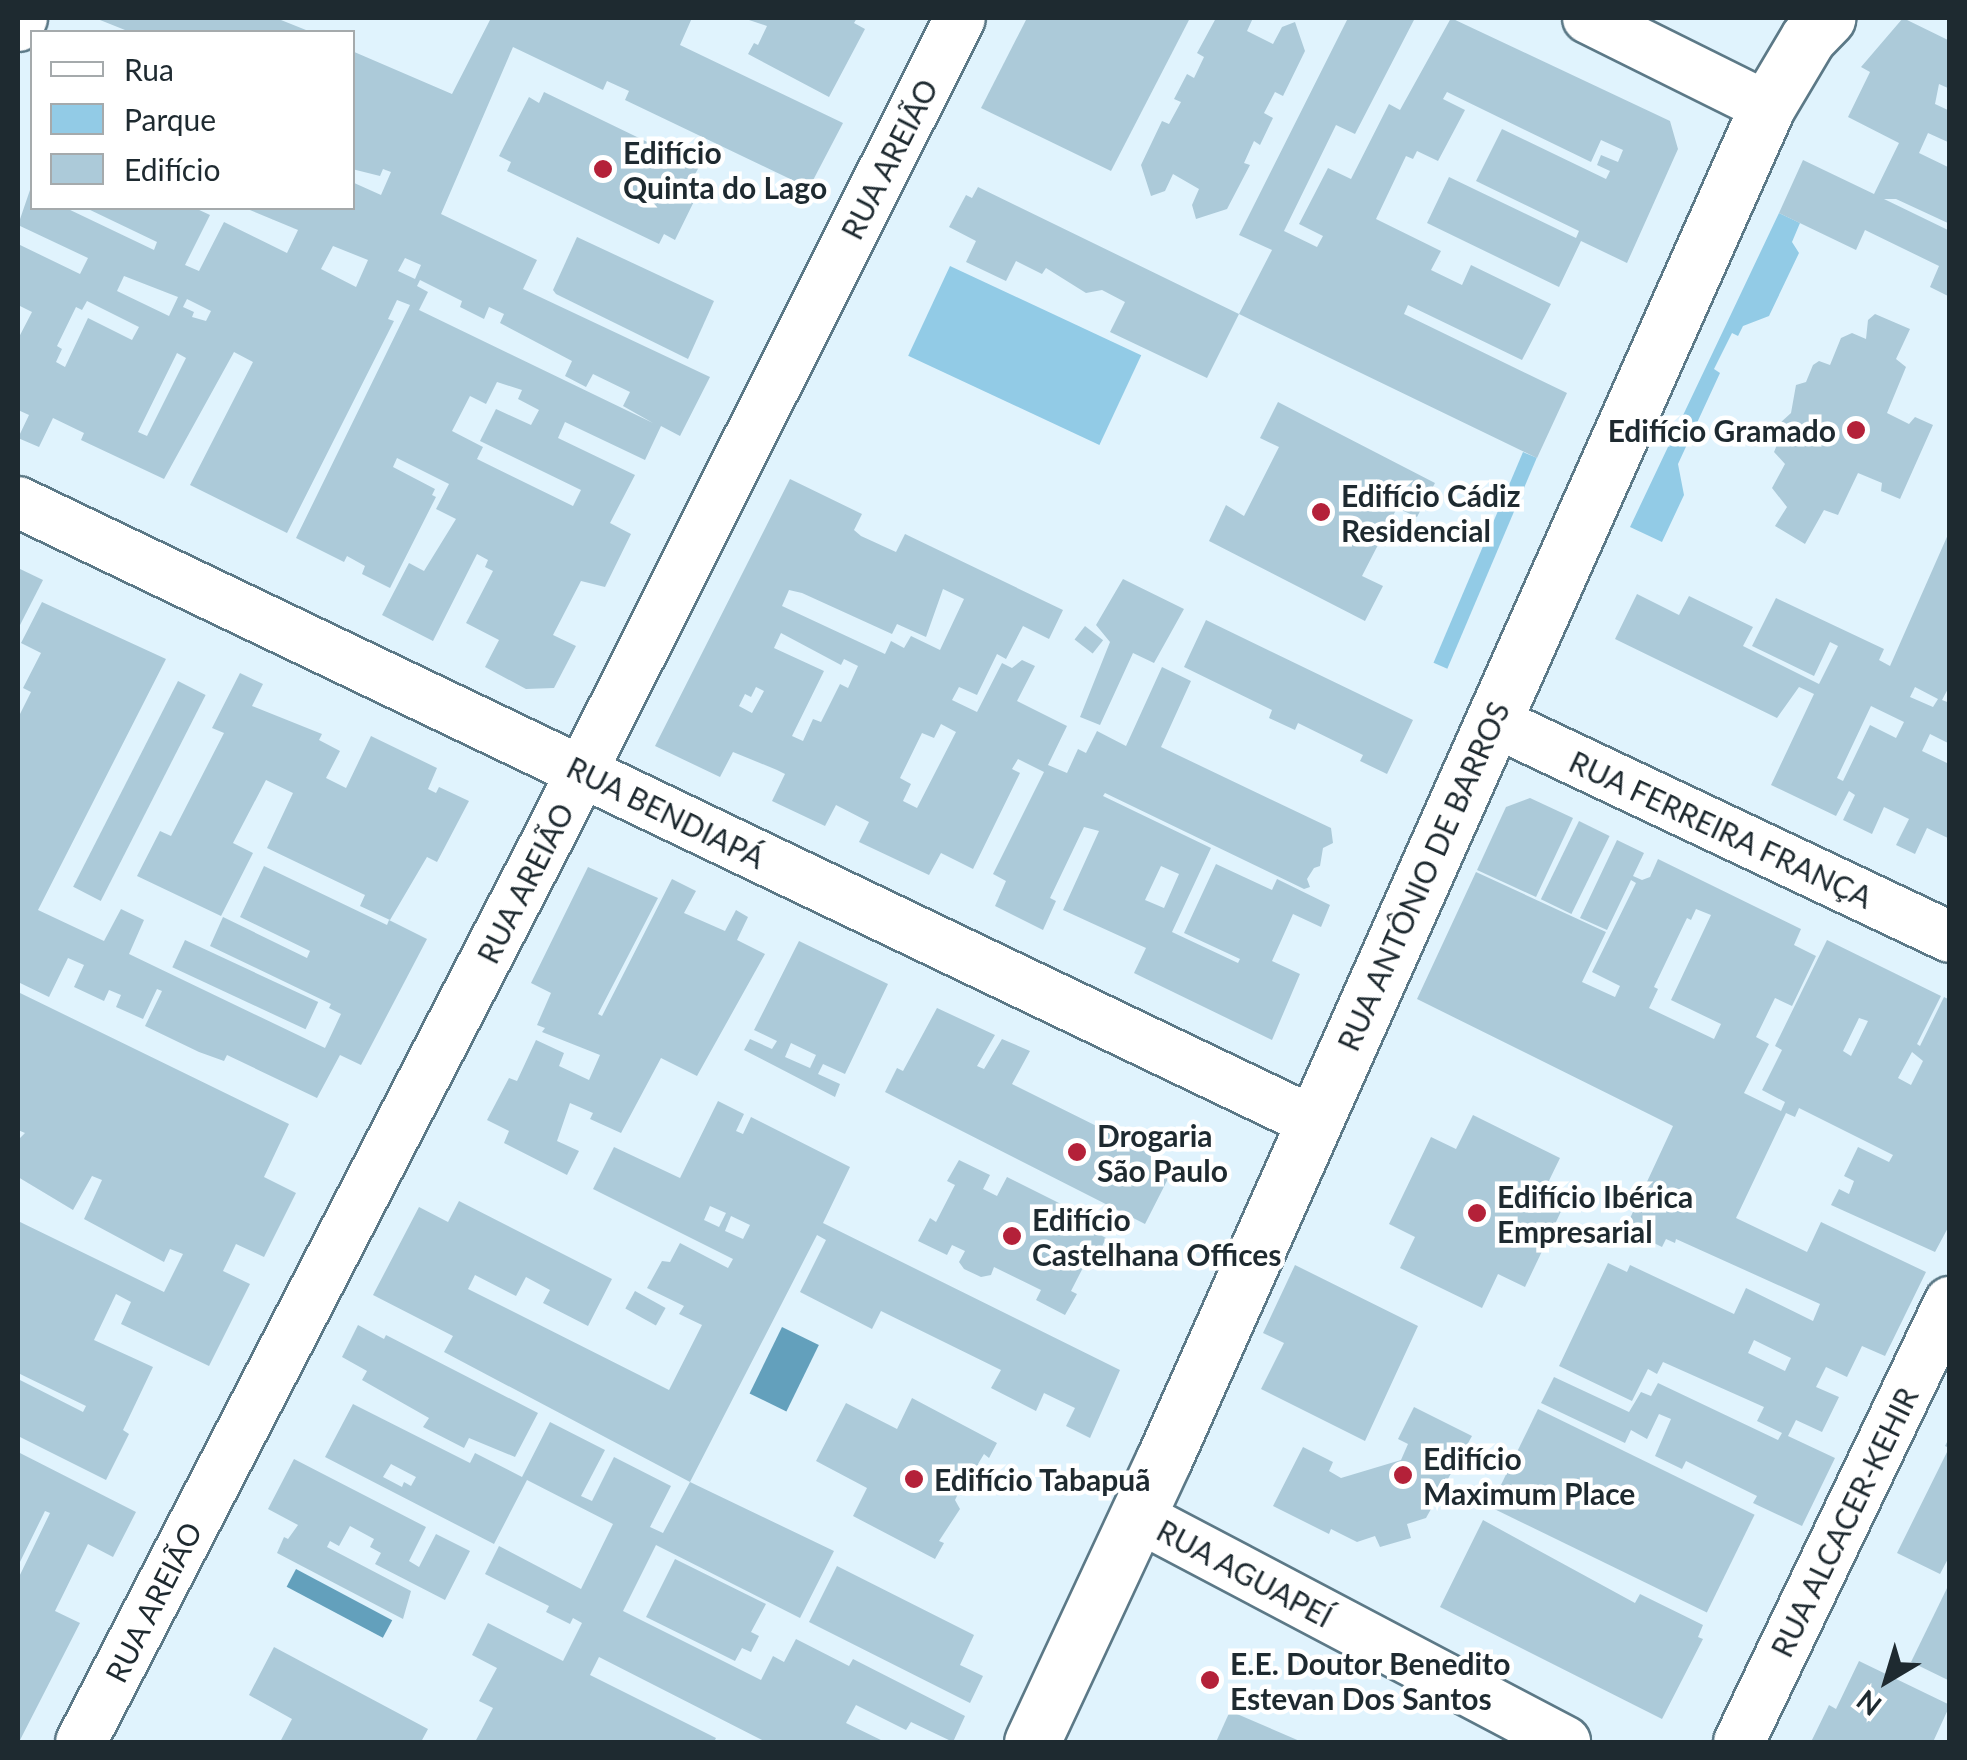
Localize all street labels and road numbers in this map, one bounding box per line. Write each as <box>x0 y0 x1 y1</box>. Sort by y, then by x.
street label: RUA AREIÃO <box>833 72 945 246</box>
street label: RUA ANTÔNIO DE BARROS <box>1329 695 1517 1057</box>
street label: RUA FERREIRA FRANÇA <box>1563 743 1879 915</box>
street label: RUA BENDIAPÁ <box>561 748 771 876</box>
street label: RUA AREIÃO <box>469 796 581 970</box>
street label: RUA ALCACER-KEHIR <box>1763 1380 1925 1664</box>
street label: RUA AGUAPEÍ <box>1150 1511 1340 1635</box>
street label: RUA AREIÃO <box>97 1515 209 1689</box>

